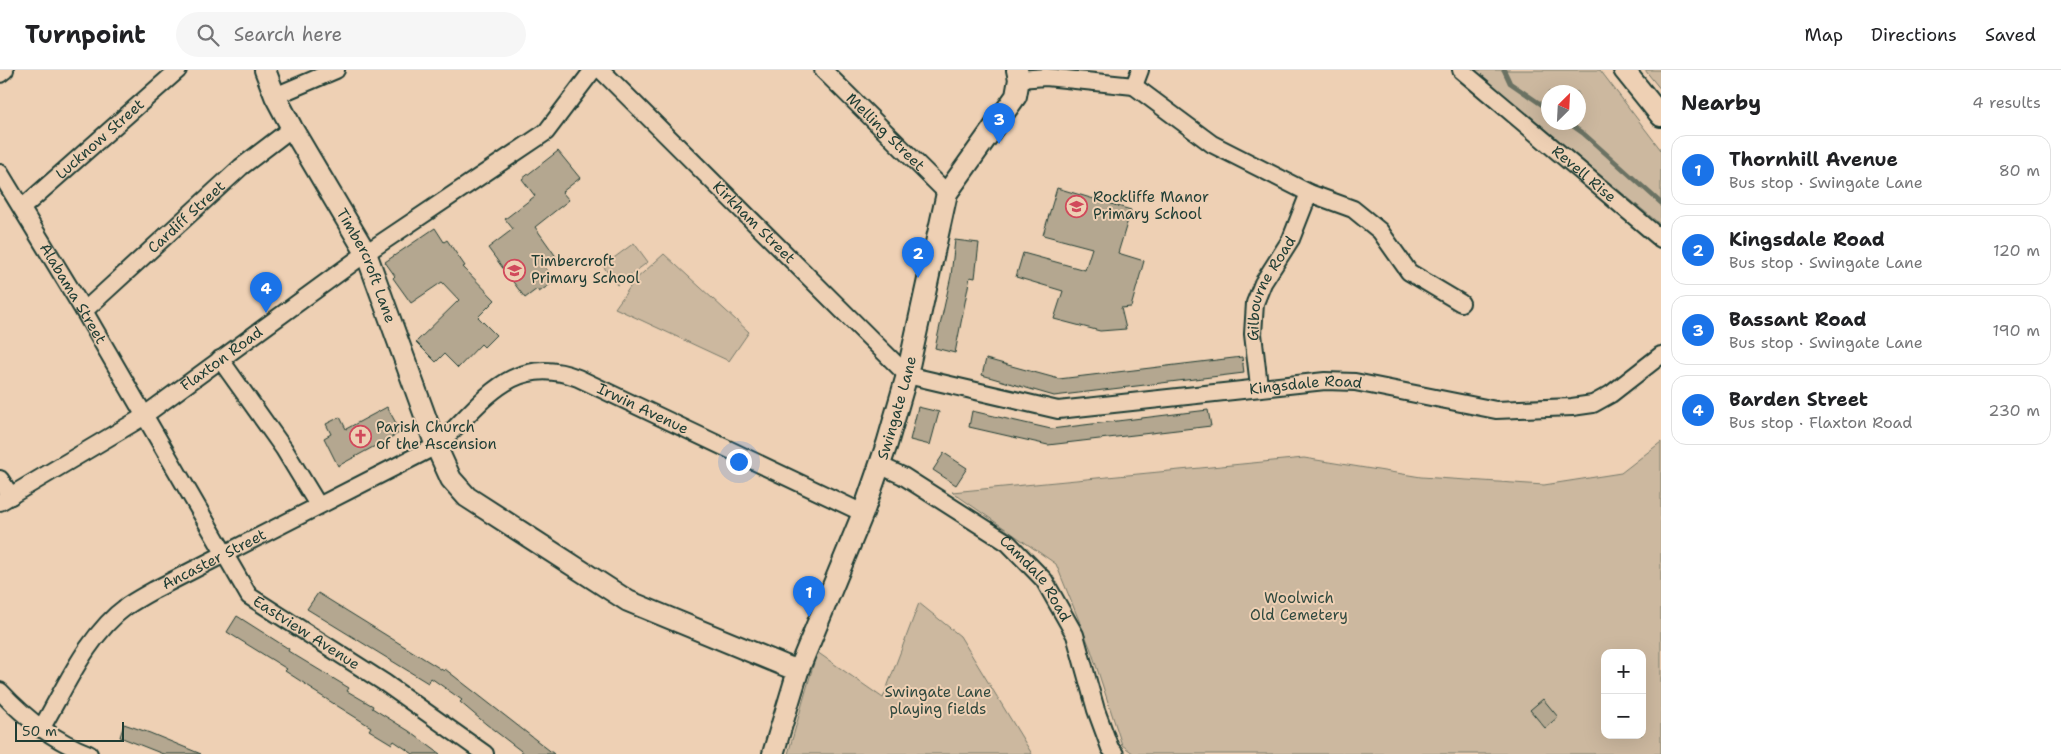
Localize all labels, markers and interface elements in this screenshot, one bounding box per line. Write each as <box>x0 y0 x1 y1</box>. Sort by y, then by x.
search box <box>176 12 526 57</box>
text: Turnpoint <box>25 19 146 51</box>
icon: search <box>194 21 222 49</box>
text: Search here <box>234 22 342 47</box>
text: Map <box>1805 23 1843 47</box>
text: Directions <box>1871 23 1957 47</box>
text: Saved <box>1985 23 2036 47</box>
north arrow <box>1541 85 1586 130</box>
street label: Melling Street <box>842 89 929 175</box>
text: Nearby <box>1681 89 1761 117</box>
text: 4 results <box>1972 92 2041 113</box>
street label: Lucknow Street <box>51 94 149 184</box>
pin: 3 <box>983 103 1015 144</box>
street label: Revell Rise <box>1548 141 1620 207</box>
text: Thornhill Avenue <box>1729 147 1898 172</box>
text: 1 <box>1694 160 1702 181</box>
text: 80 m <box>1999 160 2040 181</box>
text: Bus stop · Swingate Lane <box>1729 172 1923 193</box>
street label: Cardiff Street <box>143 176 230 258</box>
street label: Kirkham Street <box>708 177 800 268</box>
place label: Rockliffe Manor Primary School <box>1093 187 1209 224</box>
school or university icon: Rockliffe Manor Primary School <box>1065 194 1089 218</box>
street label: Timbercroft Lane <box>332 205 400 326</box>
text: Kingsdale Road <box>1729 227 1885 252</box>
street label: Gilbourne Road <box>1243 232 1301 342</box>
pin: 2 <box>902 237 934 278</box>
street label: Alabama Street <box>35 239 111 348</box>
text: 2 <box>1692 240 1704 261</box>
text: 120 m <box>1993 240 2040 261</box>
place label: Timbercroft Primary School <box>531 251 640 288</box>
text: Bus stop · Swingate Lane <box>1729 252 1923 273</box>
school or university icon: Timbercroft Primary School <box>503 258 527 282</box>
pin: 4 <box>250 272 282 313</box>
text: Bassant Road <box>1729 307 1867 332</box>
text: 3 <box>1692 320 1704 341</box>
text: 190 m <box>1993 320 2040 341</box>
street label: Flaxton Road <box>176 322 267 396</box>
text: Bus stop · Swingate Lane <box>1729 332 1923 353</box>
street label: Swingate Lane <box>872 354 921 462</box>
street label: Kingsdale Road <box>1248 371 1364 399</box>
street label: Irwin Avenue <box>594 378 692 439</box>
text: Barden Street <box>1729 387 1868 412</box>
text: 4 <box>1692 400 1704 421</box>
text: 230 m <box>1988 400 2040 421</box>
text: Bus stop · Flaxton Road <box>1729 412 1913 433</box>
place label: Parish Church of the Ascension <box>376 417 497 454</box>
church icon: Parish Church of the Ascension <box>348 424 372 448</box>
your location <box>726 449 752 475</box>
street label: Ancaster Street <box>158 524 269 594</box>
street label: Camdale Road <box>996 530 1076 626</box>
pin: 1 <box>793 576 825 617</box>
park label: Woolwich Old Cemetery <box>1250 588 1348 625</box>
street label: Eastview Avenue <box>249 591 364 674</box>
map controls <box>1601 649 1646 739</box>
button: + <box>1601 649 1646 694</box>
park label: Swingate Lane playing fields <box>885 682 991 719</box>
button: − <box>1601 694 1646 739</box>
scale bar <box>15 719 124 742</box>
text: 50 m <box>22 722 57 740</box>

